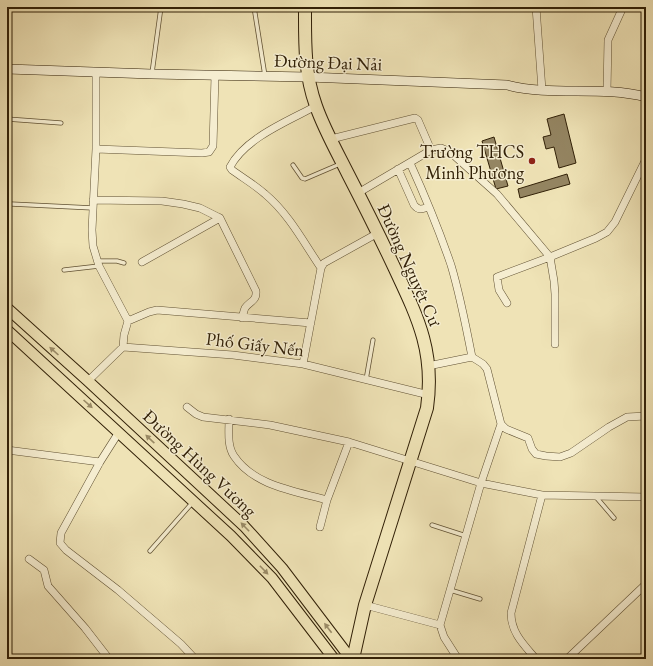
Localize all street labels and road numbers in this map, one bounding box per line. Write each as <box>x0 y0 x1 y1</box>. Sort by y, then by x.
street label: Đường Đại Nải <box>273 49 383 75</box>
street label: Đường Nguyệt Cư <box>373 200 448 331</box>
street label: Phố Giấy Nến <box>205 327 306 361</box>
street label: Đường Hùng Vương <box>138 404 262 522</box>

